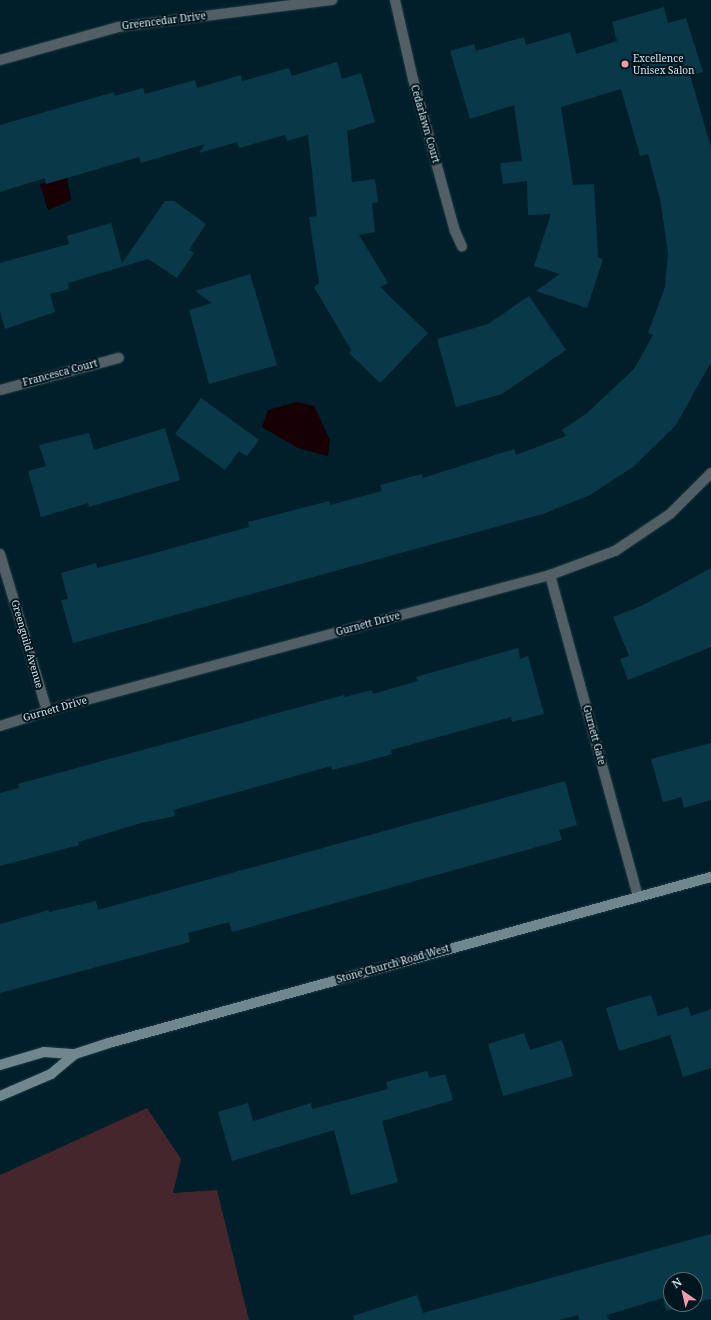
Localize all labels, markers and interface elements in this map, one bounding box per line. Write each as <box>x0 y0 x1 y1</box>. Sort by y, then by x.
street label: Greencedar Drive <box>121 10 207 32</box>
place label: Excellence Unisex Salon <box>633 52 694 76</box>
marker: Excellence Unisex Salon <box>620 59 630 69</box>
street label: Cedarlawn Court <box>408 83 442 165</box>
street label: Francesca Court <box>21 357 99 389</box>
street label: Greenguild Avenue <box>9 598 45 690</box>
street label: Gurnett Drive <box>335 610 401 638</box>
street label: Gurnett Drive <box>22 694 88 724</box>
street label: Gurnett Gate <box>580 704 608 766</box>
street label: Stone Church Road West <box>335 942 451 986</box>
north arrow <box>663 1272 703 1312</box>
text: N <box>669 1274 684 1291</box>

